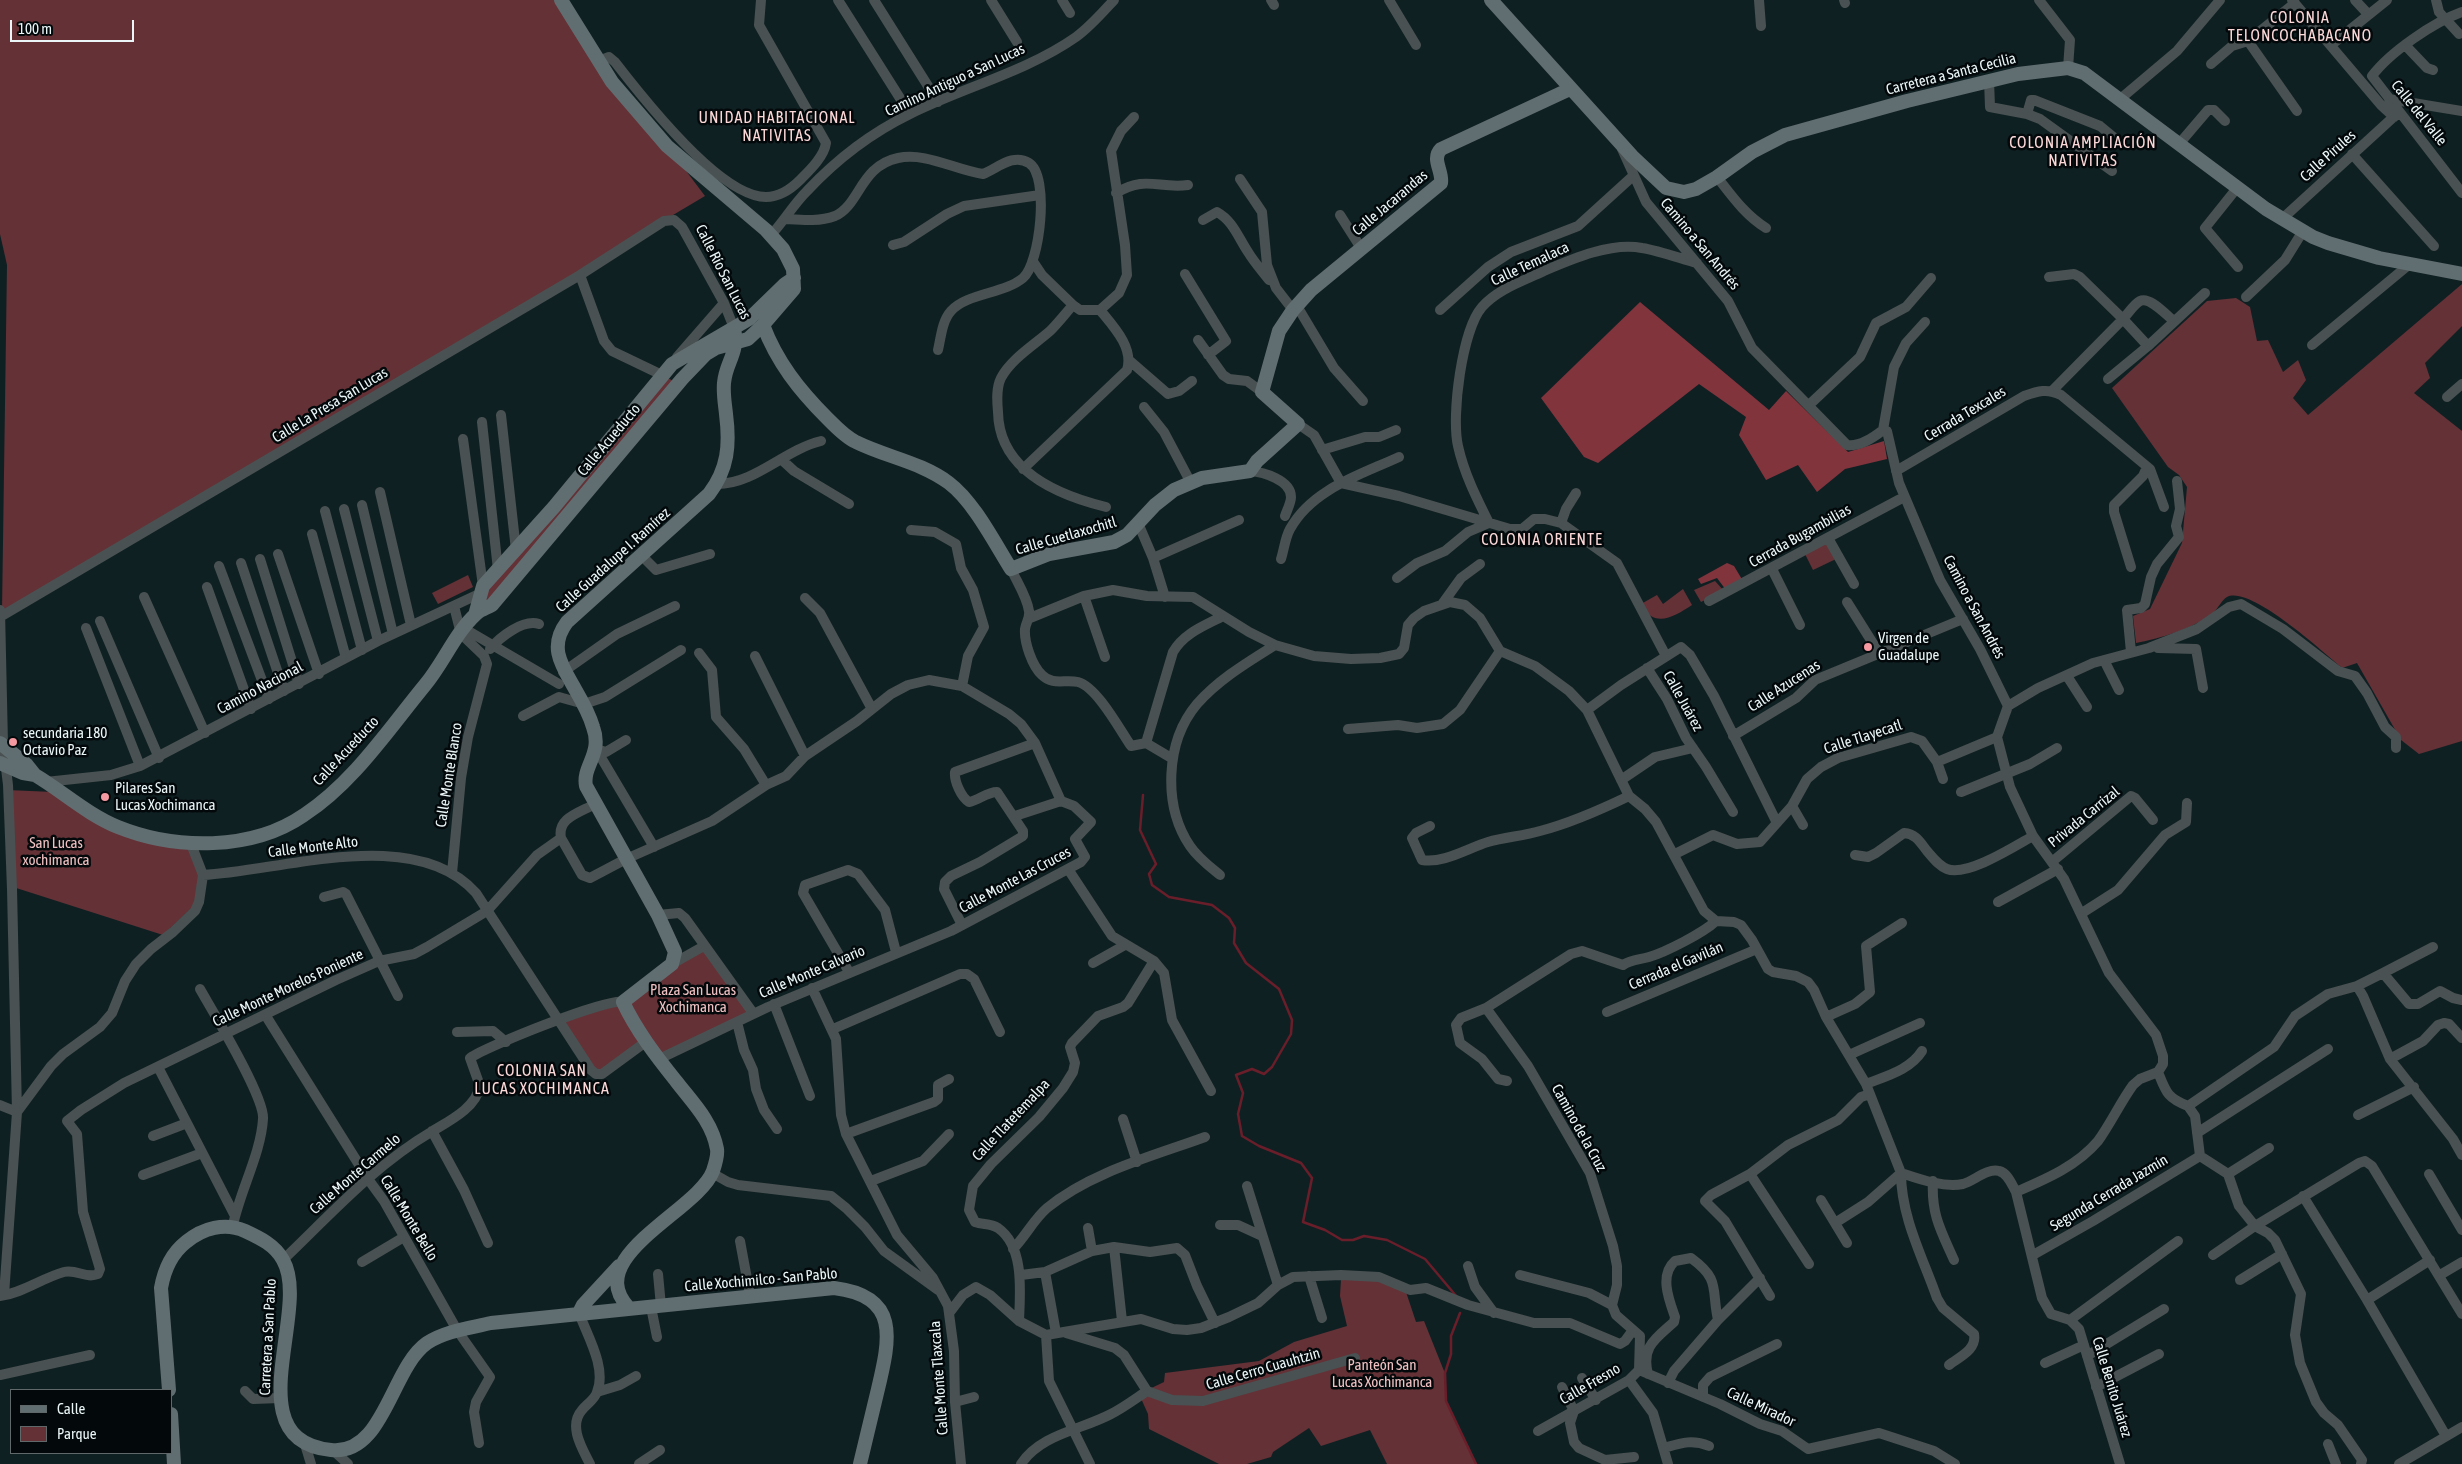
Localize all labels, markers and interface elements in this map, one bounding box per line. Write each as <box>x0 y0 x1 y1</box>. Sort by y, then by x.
district label: COLONIA TELONCOCHABACANO <box>2226 8 2374 46</box>
scale bar <box>12 10 136 42</box>
text: 100 m <box>18 20 52 37</box>
street label: Camino Antiguo a San Lucas <box>882 40 1028 120</box>
street label: Carretera a Santa Cecilia <box>1884 49 2018 99</box>
street label: Calle del Valle <box>2387 77 2451 149</box>
district label: UNIDAD HABITACIONAL NATIVITAS <box>696 108 858 146</box>
street label: Calle Pirules <box>2297 126 2359 186</box>
district label: COLONIA AMPLIACIÓN NATIVITAS <box>2007 133 2159 171</box>
street label: Calle Jacarandas <box>1349 166 1431 240</box>
street label: Camino a San Andrés <box>1656 194 1744 294</box>
street label: Calle Río San Lucas <box>691 222 755 322</box>
street label: Calle Temalaca <box>1488 238 1572 290</box>
street label: Calle La Presa San Lucas <box>269 363 391 447</box>
street label: Cerrada Texcales <box>1921 383 2009 445</box>
street label: Calle Acueducto <box>574 400 644 480</box>
street label: Cerrada Bugambilias <box>1746 501 1854 571</box>
street label: Calle Guadalupe I. Ramírez <box>552 504 674 616</box>
street label: Calle Cuetlaxochitl <box>1014 513 1118 559</box>
district label: COLONIA ORIENTE <box>1479 530 1605 550</box>
street label: Camino a San Andrés <box>1939 552 2009 662</box>
place label: Virgen de Guadalupe <box>1878 629 1939 664</box>
marker: Virgen de Guadalupe <box>1862 641 1874 653</box>
street label: Calle Azucenas <box>1745 656 1823 716</box>
street label: Camino Nacional <box>214 658 306 718</box>
street label: Calle Juárez <box>1659 668 1707 734</box>
street label: Calle Acueducto <box>309 713 383 789</box>
street label: Calle Tlayecatl <box>1822 716 1904 758</box>
street label: Calle Monte Blanco <box>432 721 466 829</box>
place label: secundaria 180 Octavio Paz <box>23 724 107 759</box>
marker: secundaria 180 Octavio Paz <box>7 736 19 748</box>
place label: Pilares San Lucas Xochimanca <box>115 779 215 814</box>
street label: Privada Carrizal <box>2045 783 2123 851</box>
marker: Pilares San Lucas Xochimanca <box>99 791 111 803</box>
street label: Calle Monte Alto <box>267 833 359 861</box>
park label: San Lucas xochimanca <box>23 834 89 869</box>
street label: Calle Monte Las Cruces <box>956 843 1074 917</box>
street label: Cerrada el Gavilán <box>1626 938 1726 994</box>
street label: Calle Monte Calvario <box>756 942 868 1002</box>
street label: Calle Monte Morelos Poniente <box>210 945 366 1031</box>
park label: Plaza San Lucas Xochimanca <box>650 981 736 1016</box>
district label: COLONIA SAN LUCAS XOCHIMANCA <box>472 1061 612 1099</box>
street label: Calle Tlatetemalpa <box>968 1075 1054 1165</box>
street label: Camino de la Cruz <box>1548 1081 1610 1175</box>
street label: Calle Monte Carmelo <box>306 1130 404 1218</box>
street label: Segunda Cerrada Jazmín <box>2047 1151 2171 1235</box>
street label: Calle Monte Bello <box>376 1172 442 1264</box>
street label: Calle Xochimilco - San Pablo <box>684 1264 838 1296</box>
street label: Carretera a San Pablo <box>256 1278 280 1396</box>
street label: Calle Monte Tlaxcala <box>926 1320 952 1436</box>
street label: Calle Benito Juárez <box>2088 1335 2136 1439</box>
street label: Calle Cerro Cuauhtzin <box>1204 1344 1322 1394</box>
park label: Panteón San Lucas Xochimanca <box>1332 1356 1432 1391</box>
street label: Calle Fresno <box>1556 1359 1624 1409</box>
street label: Calle Mirador <box>1724 1383 1798 1431</box>
legend <box>10 1389 172 1454</box>
text: Calle <box>57 1400 85 1417</box>
text: Parque <box>57 1425 97 1442</box>

